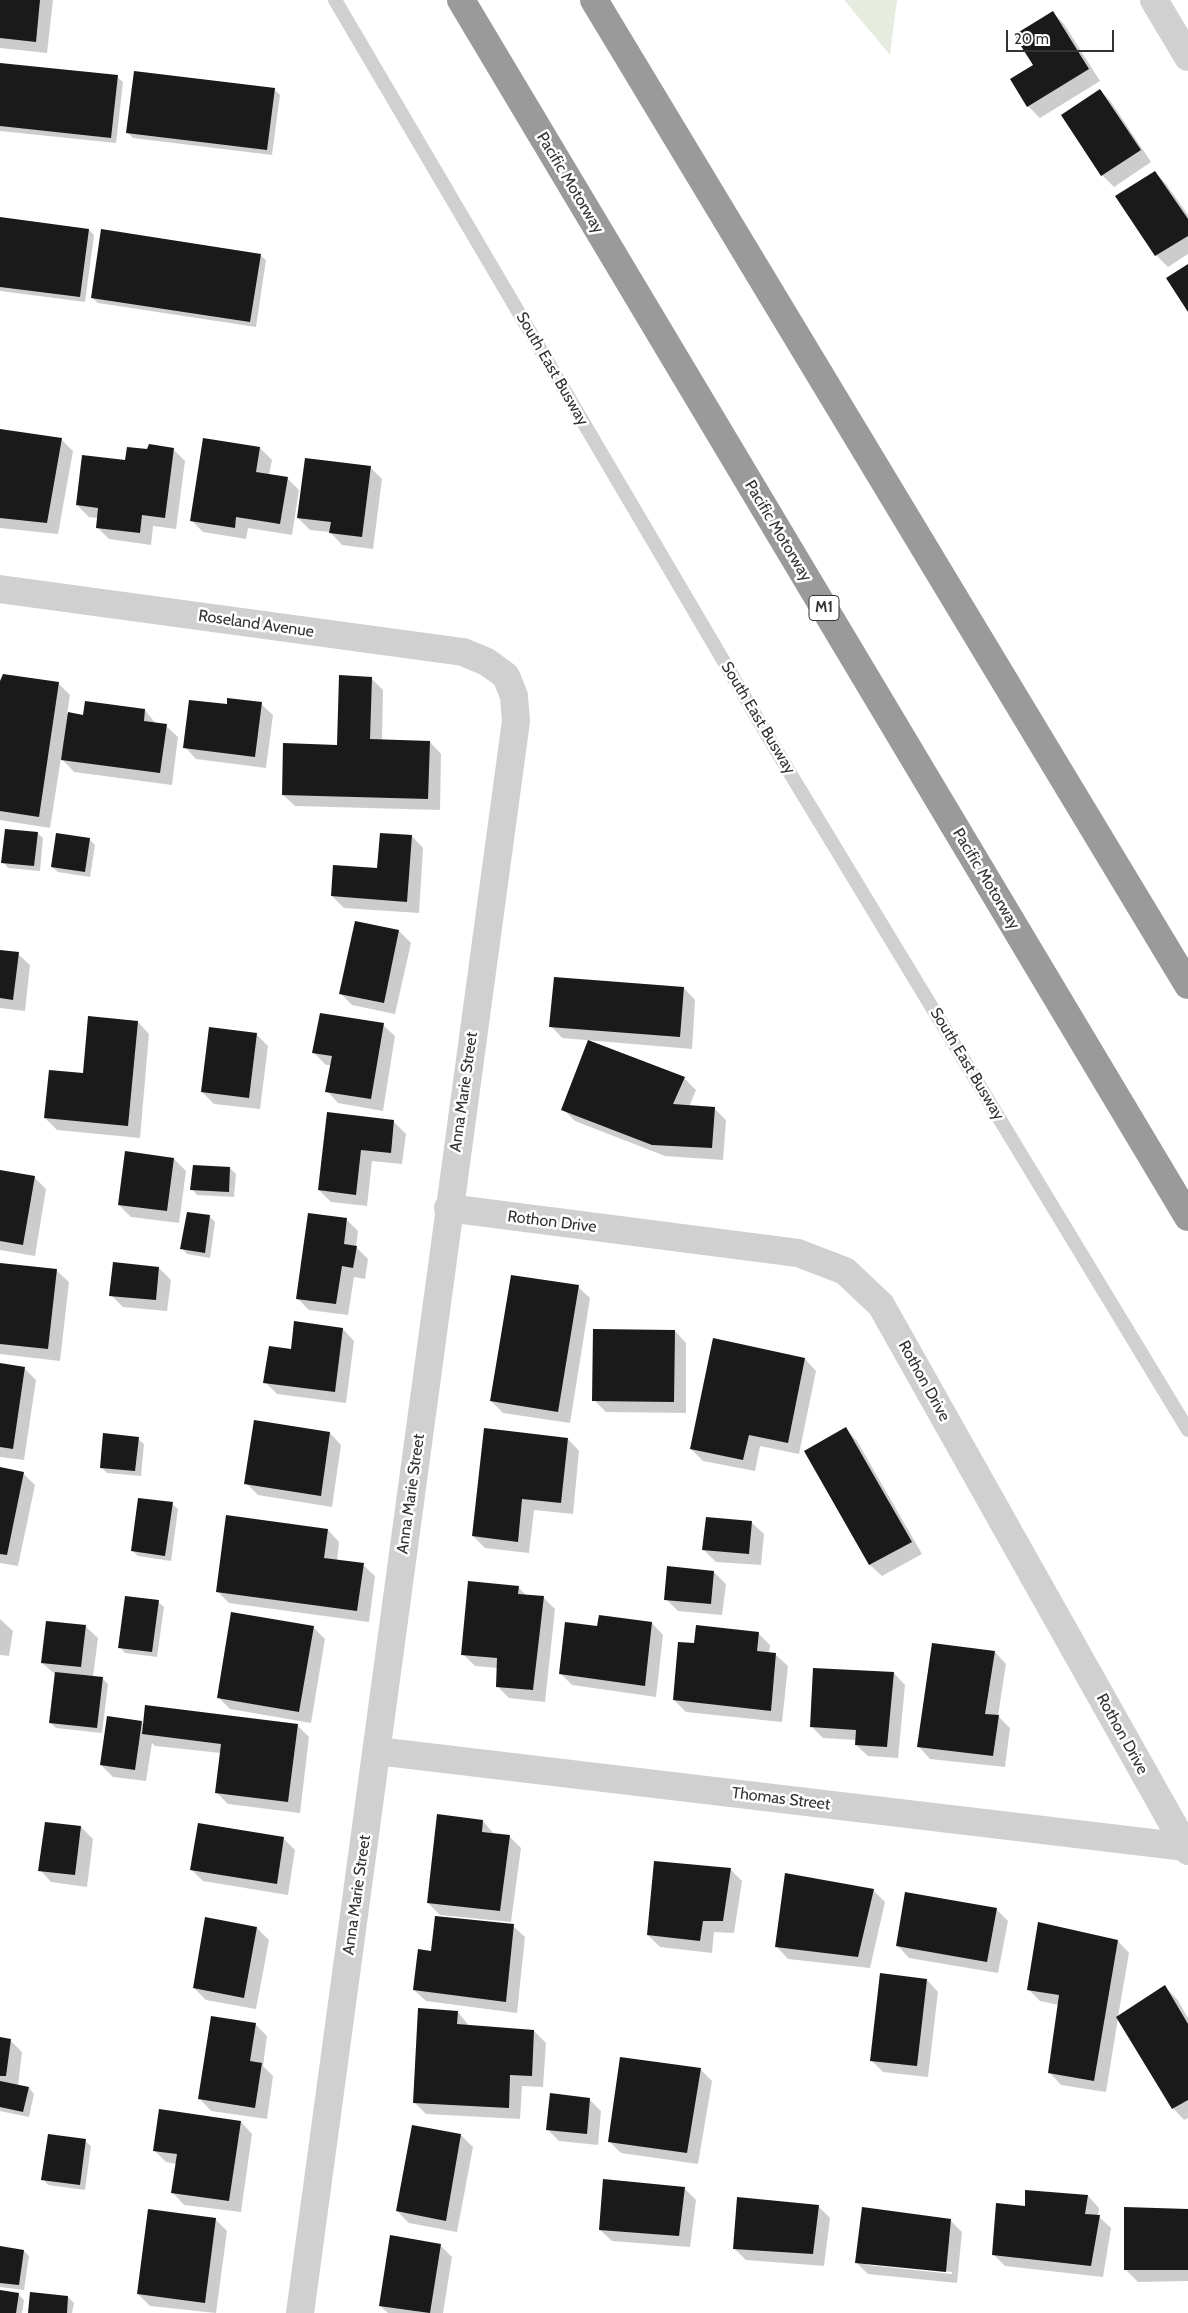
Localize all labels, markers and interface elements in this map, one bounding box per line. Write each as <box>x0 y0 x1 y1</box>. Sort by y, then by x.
scale bar <box>1008 20 1116 52</box>
text: 20 m <box>1014 30 1049 48</box>
street label: Pacific Motorway <box>532 129 608 237</box>
street label: South East Busway <box>512 309 592 429</box>
street label: Pacific Motorway <box>740 477 816 585</box>
road number: M1 <box>809 596 839 620</box>
street label: Roseland Avenue <box>197 606 315 642</box>
street label: South East Busway <box>717 658 799 778</box>
street label: Pacific Motorway <box>948 825 1024 933</box>
street label: South East Busway <box>926 1004 1008 1124</box>
street label: Anna Marie Street <box>446 1031 482 1153</box>
street label: Rothon Drive <box>506 1207 598 1237</box>
street label: Rothon Drive <box>894 1337 954 1425</box>
street label: Anna Marie Street <box>393 1433 429 1555</box>
street label: Rothon Drive <box>1092 1690 1152 1778</box>
street label: Thomas Street <box>731 1783 831 1815</box>
street label: Anna Marie Street <box>339 1834 375 1956</box>

